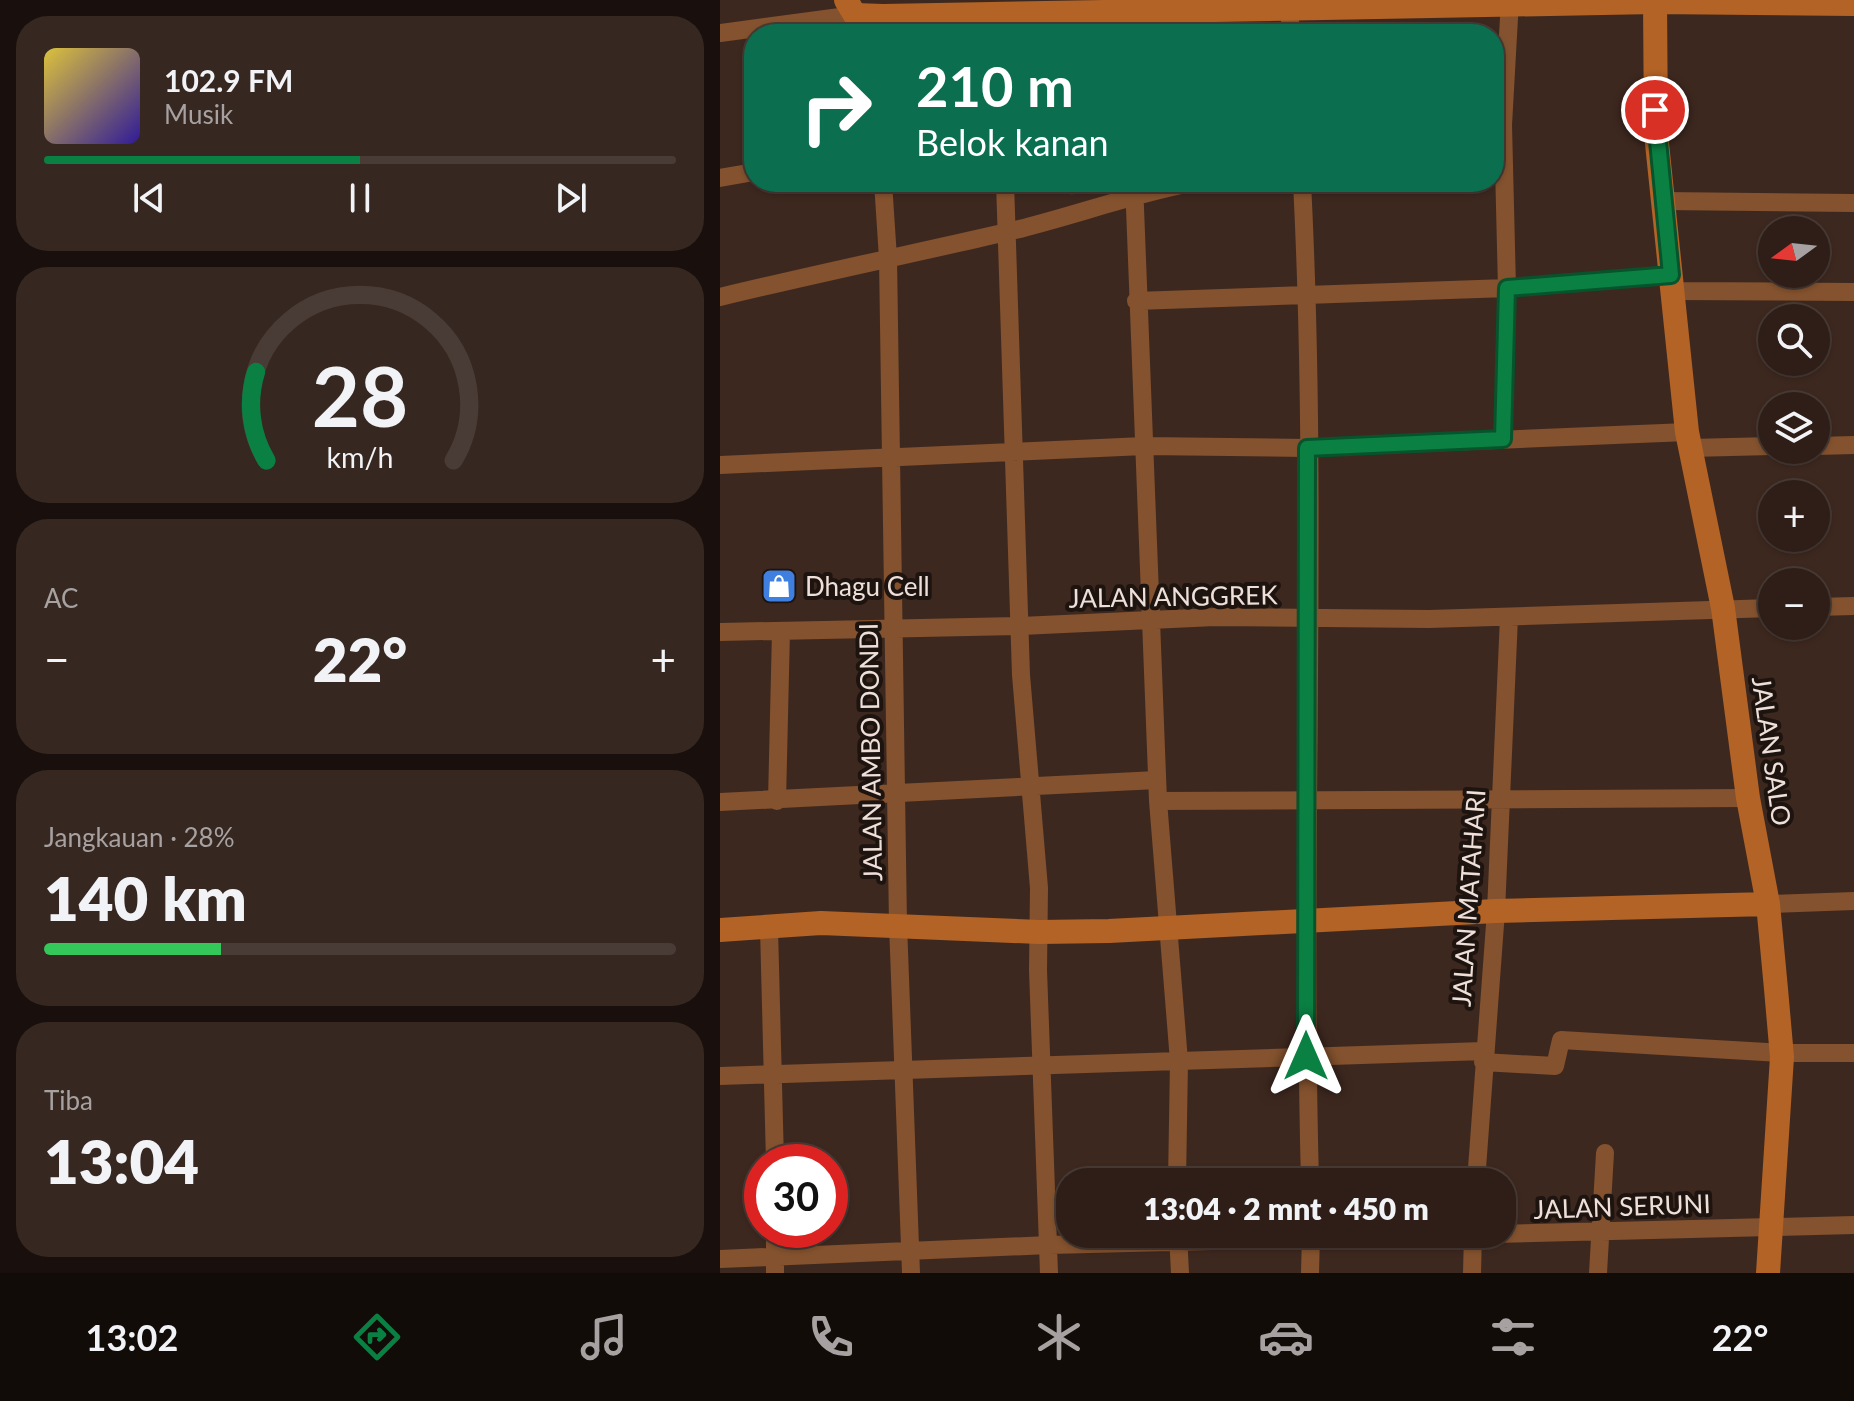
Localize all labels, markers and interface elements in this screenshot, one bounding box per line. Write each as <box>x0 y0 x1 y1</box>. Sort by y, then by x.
text: 210 m <box>916 52 1074 119</box>
icon: right <box>784 56 888 160</box>
text: 102.9 FM <box>164 62 293 98</box>
pin <box>1621 76 1689 144</box>
icon: arrive <box>1633 88 1677 132</box>
text: Musik <box>164 98 233 130</box>
text: Belok kanan <box>916 120 1109 164</box>
icon: previous <box>127 176 171 220</box>
icon: pause <box>338 176 382 220</box>
icon: next <box>549 176 593 220</box>
north arrow <box>1758 216 1830 288</box>
map controls <box>1758 216 1830 640</box>
button: search <box>1758 304 1830 376</box>
text: 28 <box>312 345 408 445</box>
button: layers <box>1758 392 1830 464</box>
text: km/h <box>327 440 393 474</box>
button: + <box>1758 480 1830 552</box>
shop icon: Dhagu Cell <box>760 567 798 605</box>
button: − <box>1758 568 1830 640</box>
place label: Dhagu Cell <box>805 570 930 602</box>
street label: JALAN ANGGREK <box>1068 578 1278 614</box>
text: AC <box>44 582 79 614</box>
text: 22° <box>313 623 407 695</box>
street label: JALAN AMBO DONDI <box>852 623 888 881</box>
text: − <box>44 633 70 685</box>
text: + <box>650 633 676 685</box>
street label: JALAN SALO <box>1746 674 1798 828</box>
street label: JALAN MATAHARI <box>1444 788 1492 1008</box>
text: Jangkauan · 28% <box>44 821 235 853</box>
text: 140 km <box>44 862 247 934</box>
position arrow <box>1264 1014 1348 1098</box>
text: Tiba <box>44 1084 93 1116</box>
text: 13:04 <box>44 1125 199 1197</box>
speed limit sign: 30 <box>744 1144 848 1248</box>
street label: JALAN SERUNI <box>1533 1187 1711 1225</box>
text: 13:04 · 2 mnt · 450 m <box>1143 1190 1429 1226</box>
icon: directions <box>349 1309 405 1365</box>
icon: music <box>576 1309 632 1365</box>
icon: phone <box>803 1309 859 1365</box>
icon: climate <box>1031 1309 1087 1365</box>
icon: car <box>1258 1309 1314 1365</box>
icon: filters <box>1485 1309 1541 1365</box>
text: 13:02 <box>86 1315 178 1359</box>
text: 22° <box>1712 1315 1768 1359</box>

